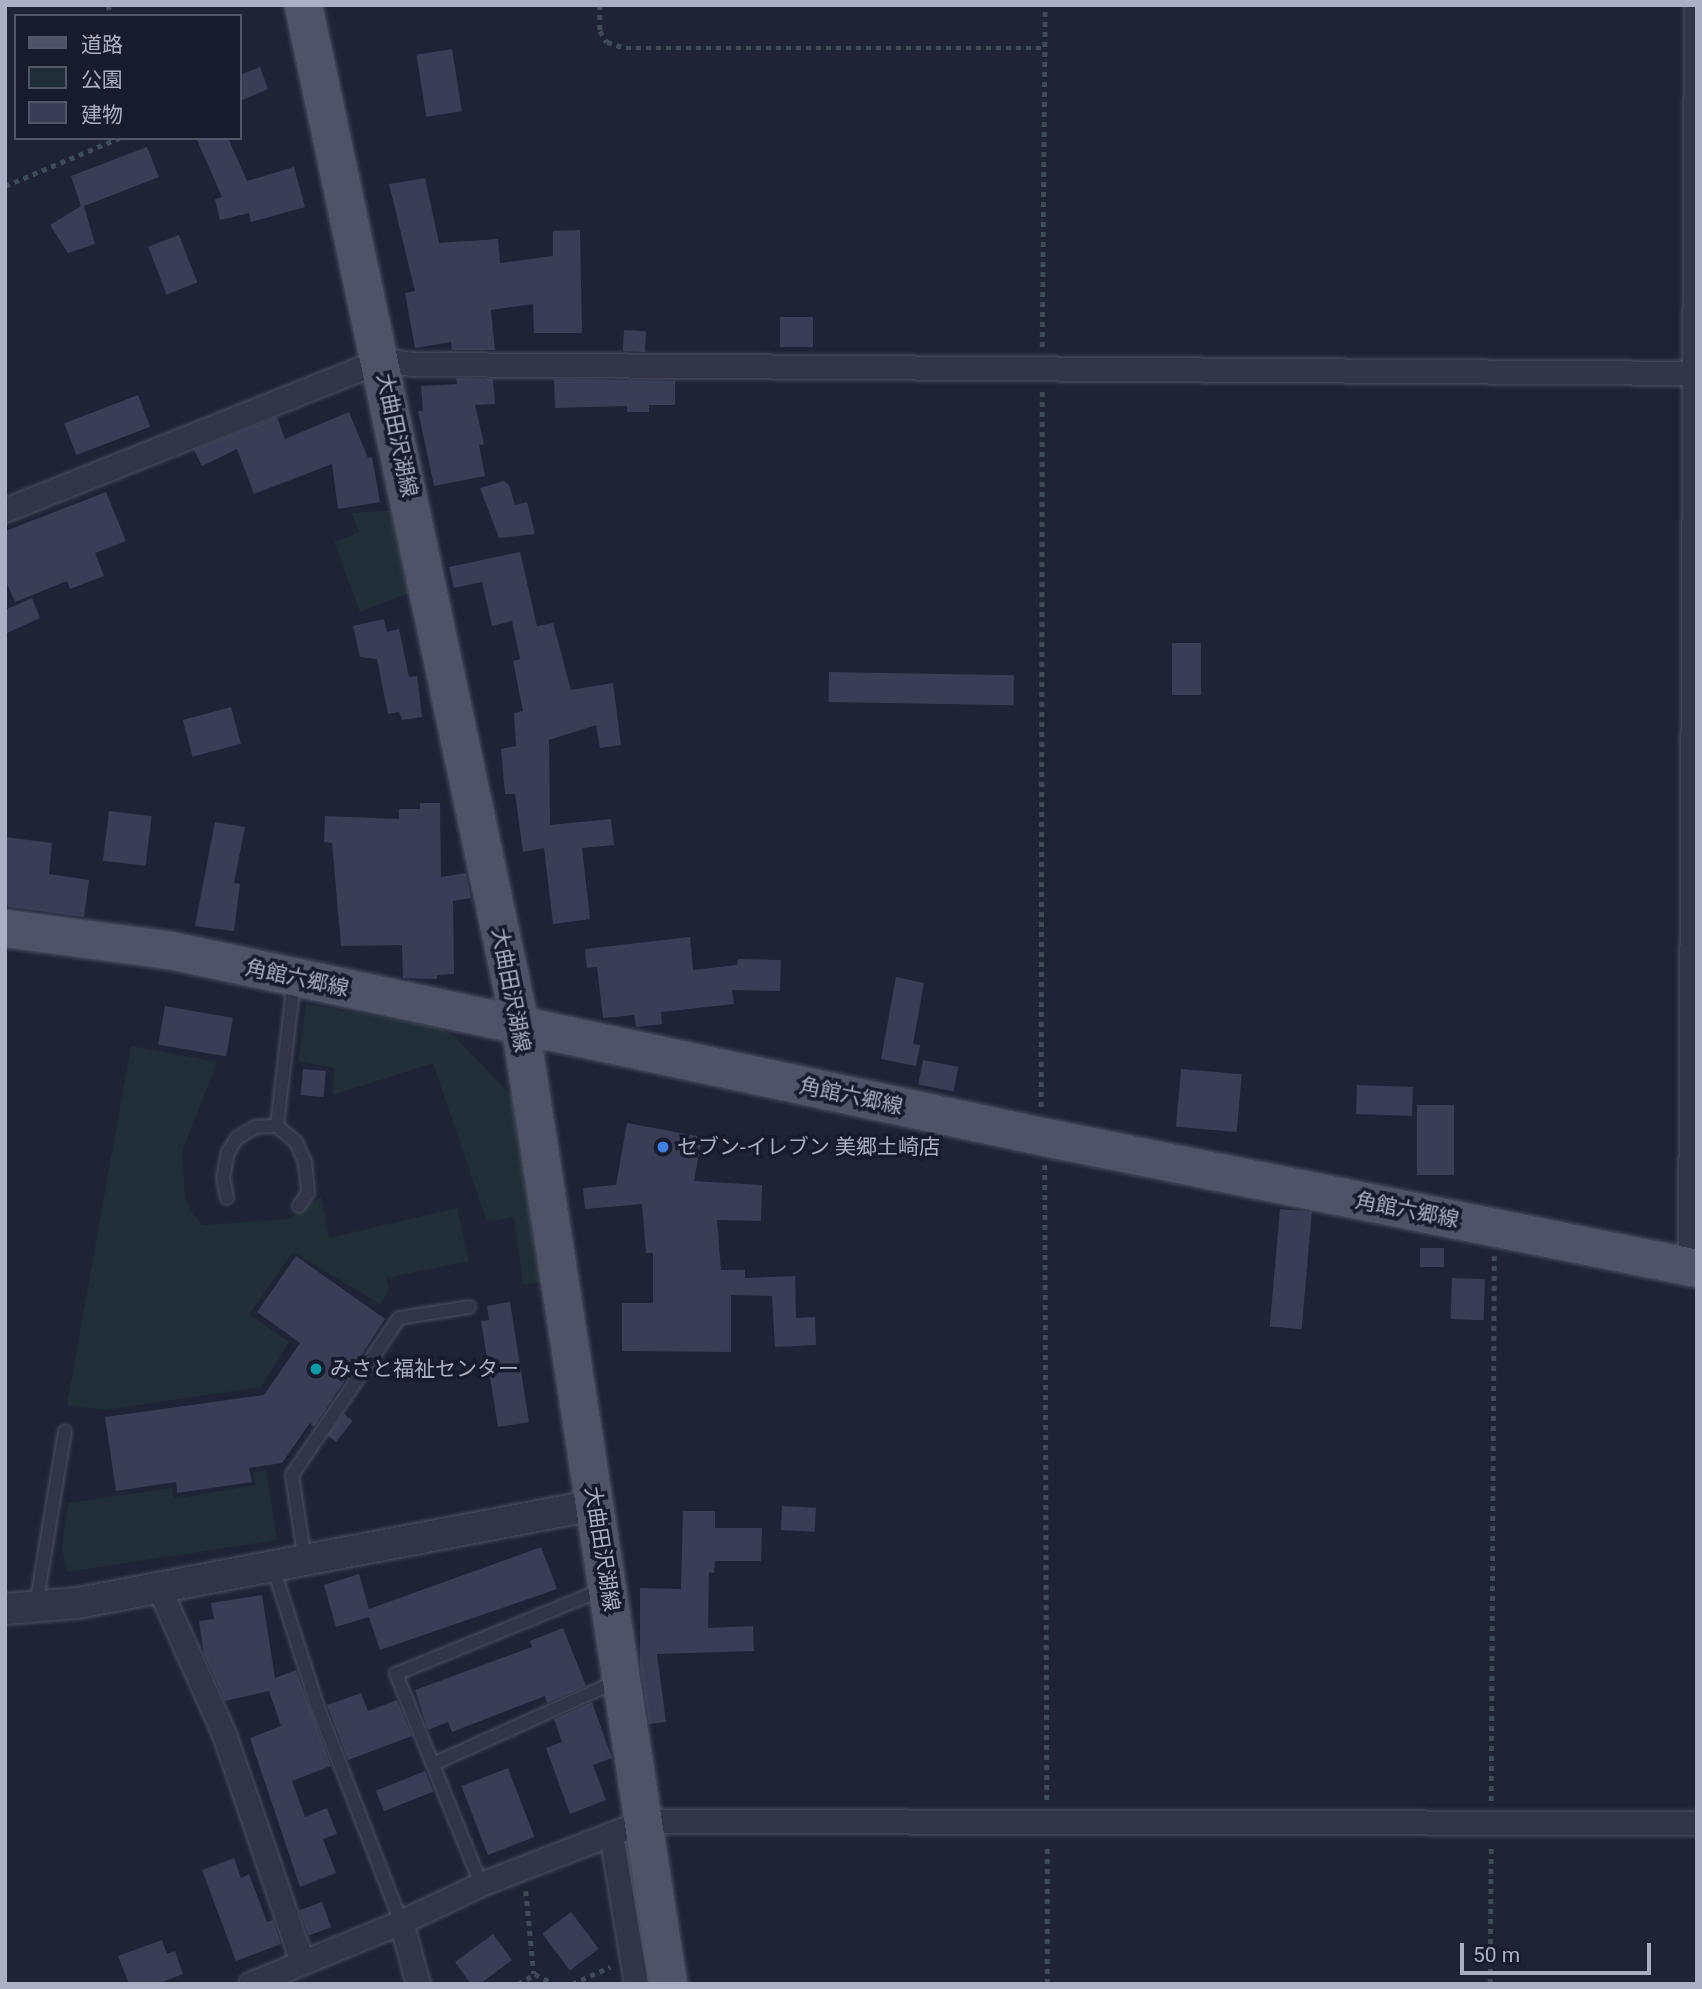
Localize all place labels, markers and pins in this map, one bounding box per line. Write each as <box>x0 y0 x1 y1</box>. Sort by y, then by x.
place label: セブン-イレブン 美郷土崎店 <box>677 1134 940 1160</box>
marker: セブン-イレブン 美郷土崎店 <box>655 1139 671 1155</box>
place label: みさと福祉センター <box>330 1356 519 1382</box>
marker: みさと福祉センター <box>308 1361 324 1377</box>

